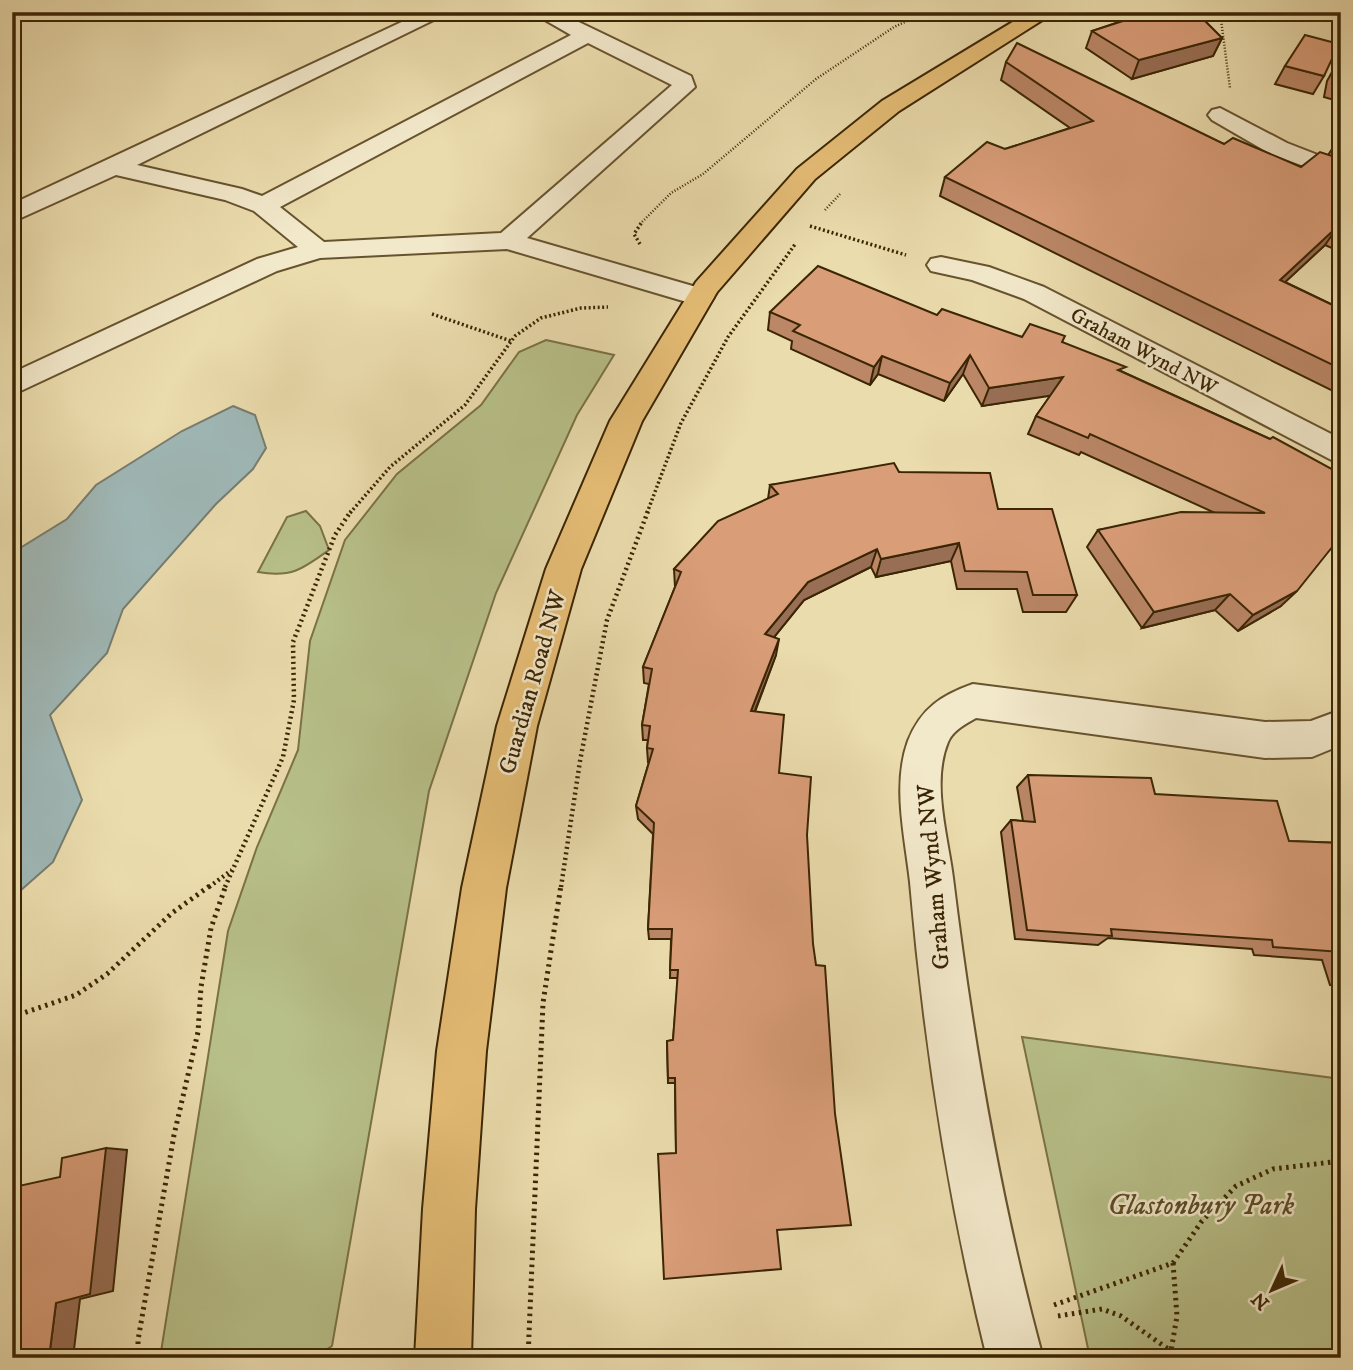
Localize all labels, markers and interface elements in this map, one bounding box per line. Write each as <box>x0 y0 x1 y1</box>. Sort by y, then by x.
street label: Graham Wynd NW <box>1066 302 1222 402</box>
street label: Guardian Road NW <box>492 586 574 778</box>
street label: Graham Wynd NW <box>911 782 957 971</box>
park label: Glastonbury Park <box>1108 1188 1294 1223</box>
north arrow <box>1238 1254 1308 1324</box>
text: N <box>1247 1287 1275 1314</box>

